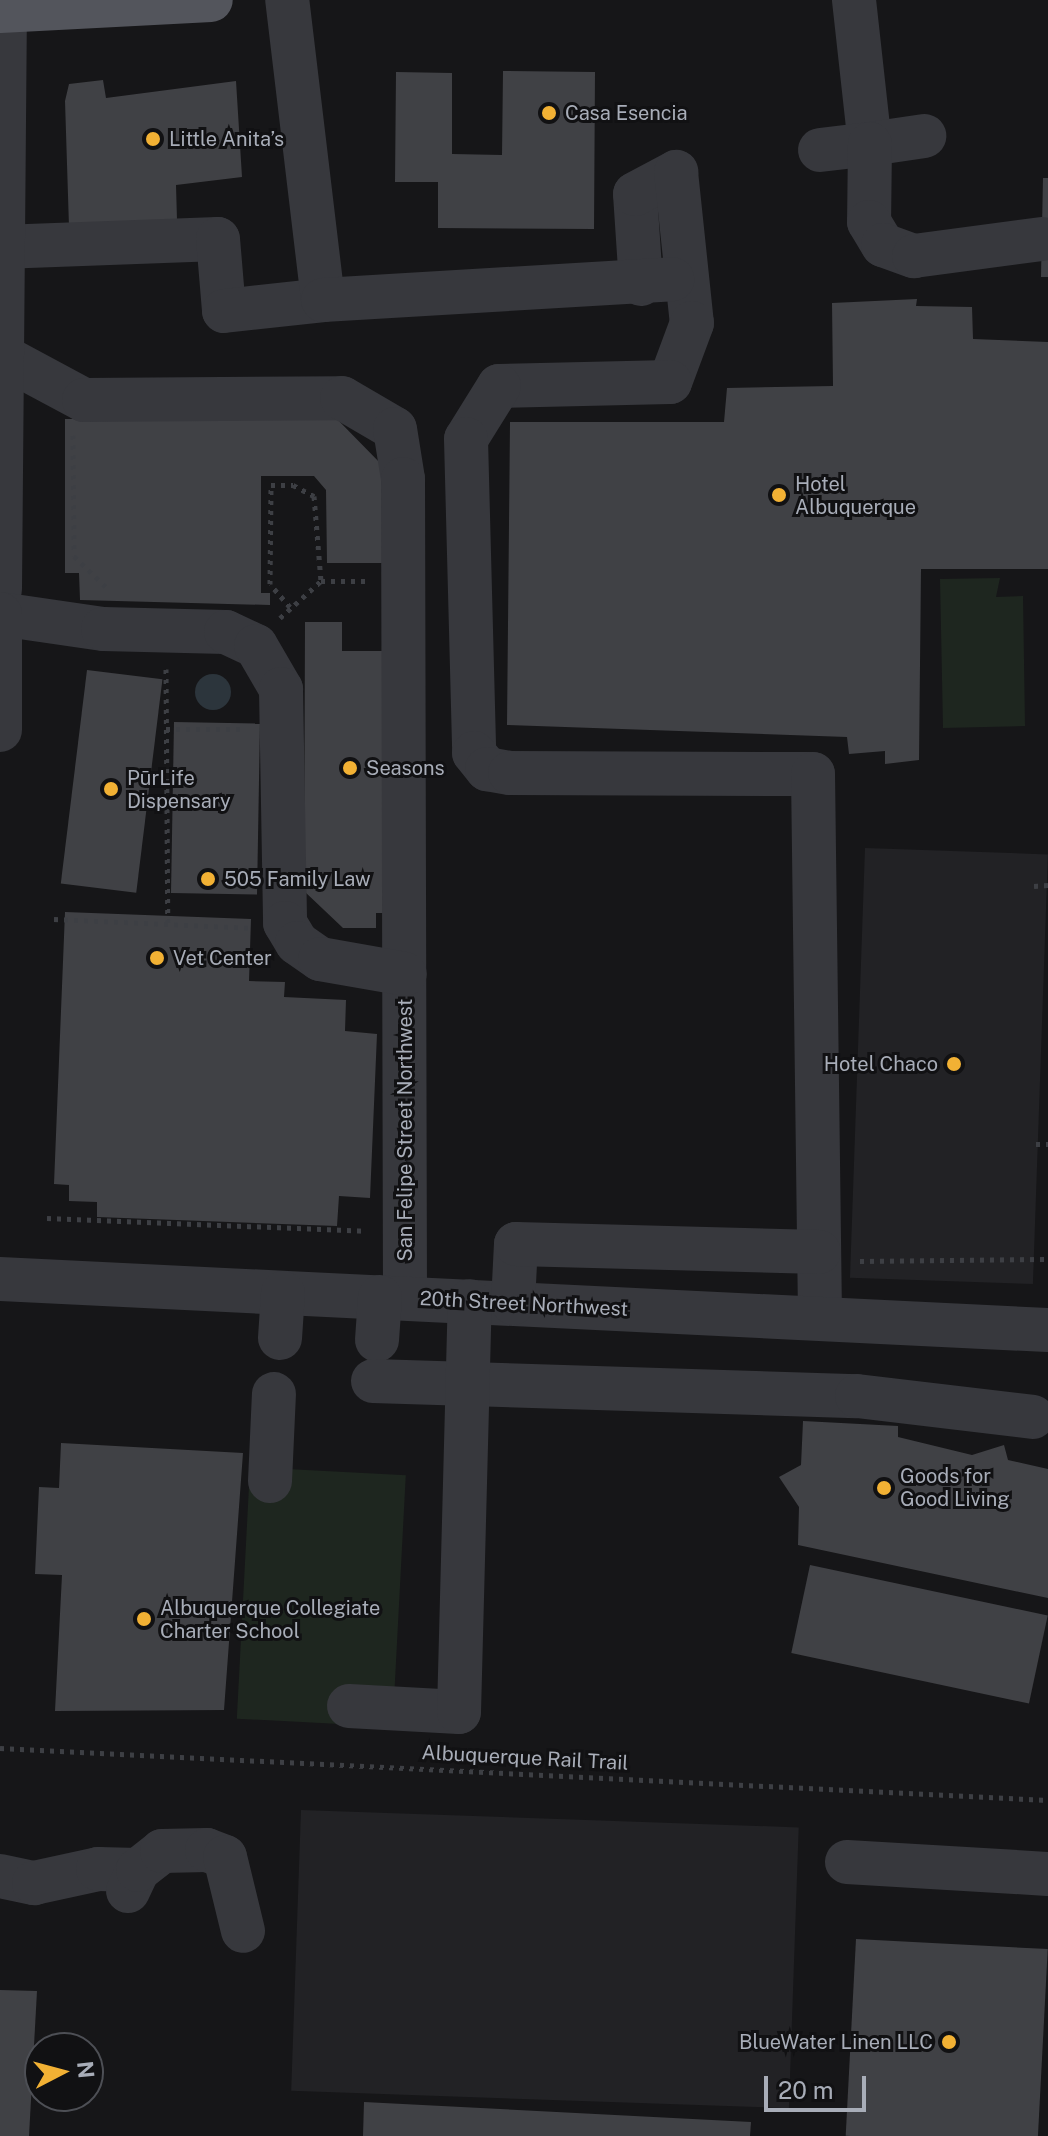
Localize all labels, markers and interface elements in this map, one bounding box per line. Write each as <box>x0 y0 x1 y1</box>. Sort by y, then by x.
place label: Casa Esencia <box>565 101 688 125</box>
marker: Casa Esencia <box>540 104 558 122</box>
place label: Little Anita’s <box>169 127 284 151</box>
marker: Little Anita’s <box>144 130 162 148</box>
place label: Hotel Albuquerque <box>795 472 916 519</box>
marker: Hotel Albuquerque <box>770 486 788 504</box>
place label: Seasons <box>366 756 445 780</box>
marker: Seasons <box>341 759 359 777</box>
place label: PūrLife Dispensary <box>127 766 231 813</box>
marker: PūrLife Dispensary <box>102 780 120 798</box>
place label: 505 Family Law <box>224 867 371 891</box>
marker: 505 Family Law <box>199 870 217 888</box>
place label: Vet Center <box>173 946 272 970</box>
marker: Vet Center <box>148 949 166 967</box>
street label: San Felipe Street Northwest <box>393 998 417 1262</box>
place label: Hotel Chaco <box>824 1052 938 1076</box>
marker: Hotel Chaco <box>945 1055 963 1073</box>
street label: 20th Street Northwest <box>419 1287 629 1321</box>
place label: Goods for Good Living <box>900 1464 1010 1511</box>
marker: Goods for Good Living <box>875 1479 893 1497</box>
place label: Albuquerque Collegiate Charter School <box>160 1596 380 1643</box>
marker: Albuquerque Collegiate Charter School <box>135 1610 153 1628</box>
street label: Albuquerque Rail Trail <box>421 1741 629 1775</box>
place label: BlueWater Linen LLC <box>739 2030 933 2054</box>
north arrow <box>24 2032 104 2112</box>
marker: BlueWater Linen LLC <box>940 2033 958 2051</box>
text: N <box>72 2060 100 2080</box>
scale bar <box>768 2060 870 2110</box>
text: 20 m <box>778 2076 834 2104</box>

